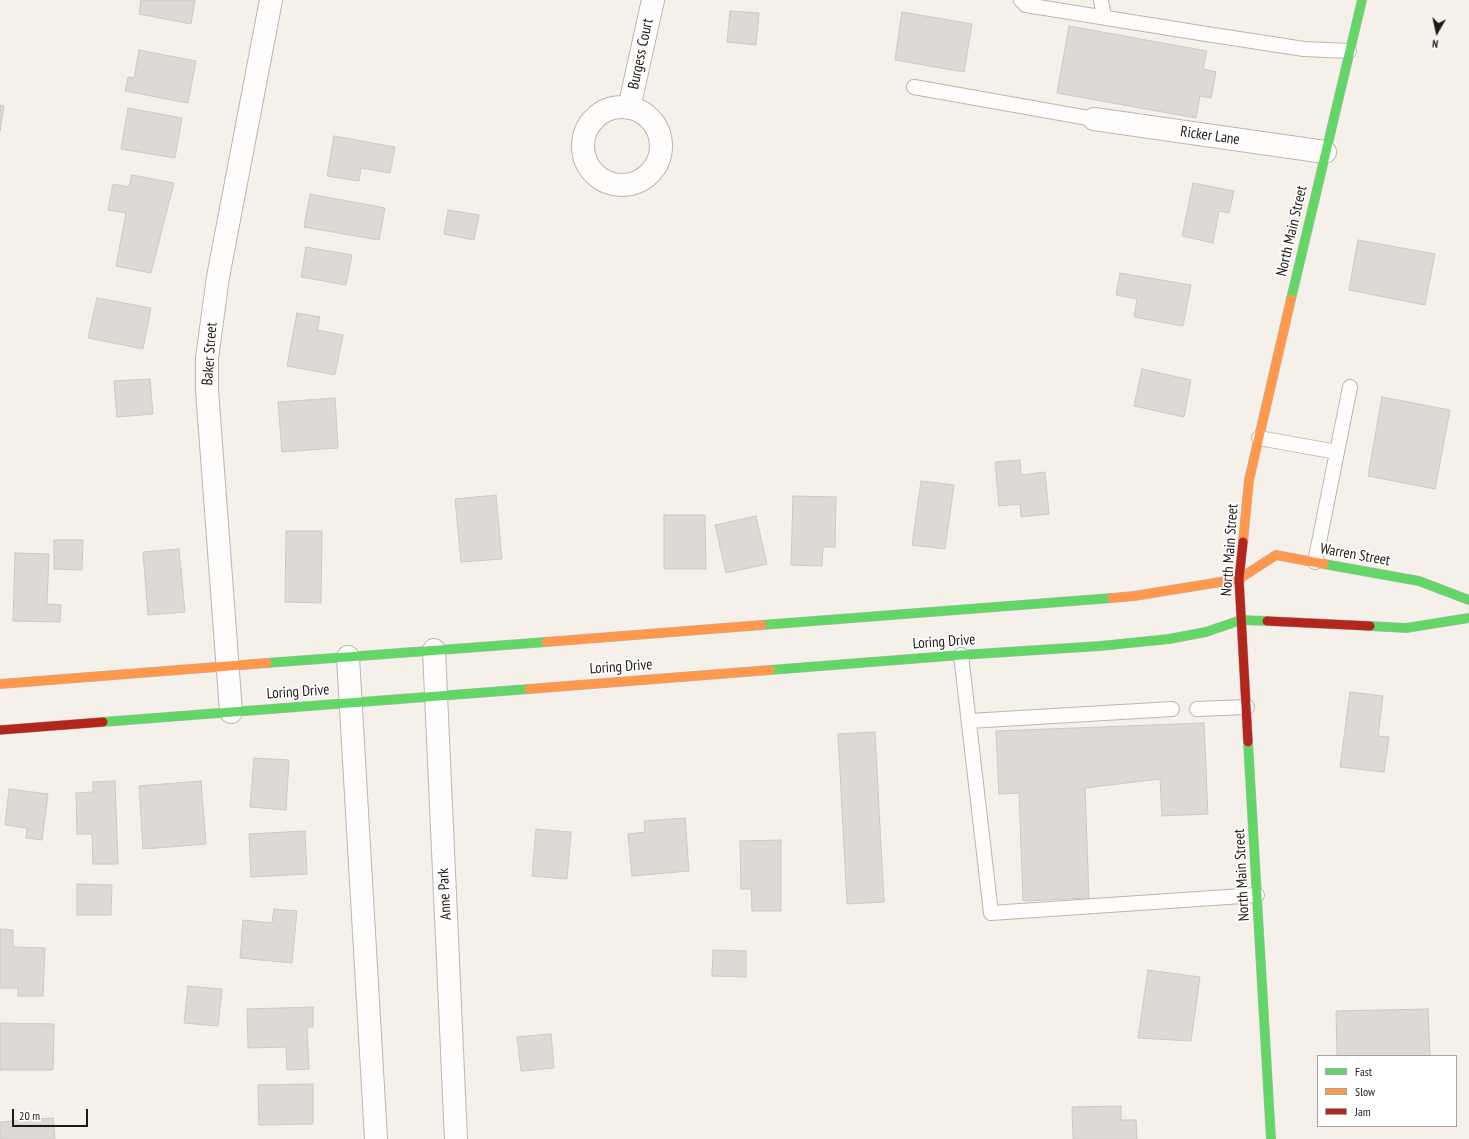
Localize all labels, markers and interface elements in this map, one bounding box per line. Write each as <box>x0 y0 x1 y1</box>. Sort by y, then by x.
north arrow <box>1417 12 1457 52</box>
street label: Burgess Court <box>625 17 657 91</box>
text: N <box>1431 36 1439 51</box>
street label: Ricker Lane <box>1179 123 1241 149</box>
street label: North Main Street <box>1273 184 1311 278</box>
street label: Baker Street <box>199 322 221 386</box>
street label: North Main Street <box>1218 503 1242 597</box>
street label: Warren Street <box>1319 540 1391 570</box>
street label: Loring Drive <box>912 631 976 653</box>
street label: Loring Drive <box>589 656 653 678</box>
street label: Loring Drive <box>266 681 330 703</box>
street label: North Main Street <box>1231 828 1253 922</box>
street label: Anne Park <box>435 868 455 920</box>
legend <box>1317 1055 1457 1127</box>
text: Fast <box>1355 1064 1372 1079</box>
text: Slow <box>1355 1084 1375 1099</box>
scale bar <box>14 1101 90 1127</box>
text: Jam <box>1355 1104 1371 1119</box>
text: 20 m <box>19 1108 40 1123</box>

